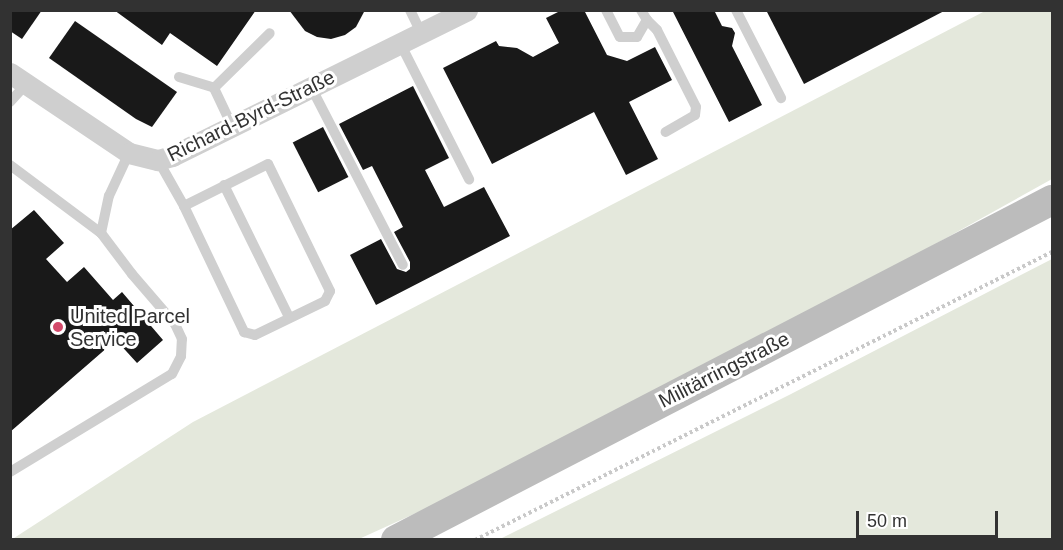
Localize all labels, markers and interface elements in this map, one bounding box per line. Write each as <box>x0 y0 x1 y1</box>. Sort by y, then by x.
street label: Richard-Byrd-Straße <box>163 65 339 167</box>
place label: United Parcel Service <box>70 304 190 351</box>
marker: United Parcel Service <box>51 320 65 334</box>
street label: Militärringstraße <box>655 327 793 413</box>
scale bar <box>859 499 1002 537</box>
text: 50 m <box>867 511 907 531</box>

